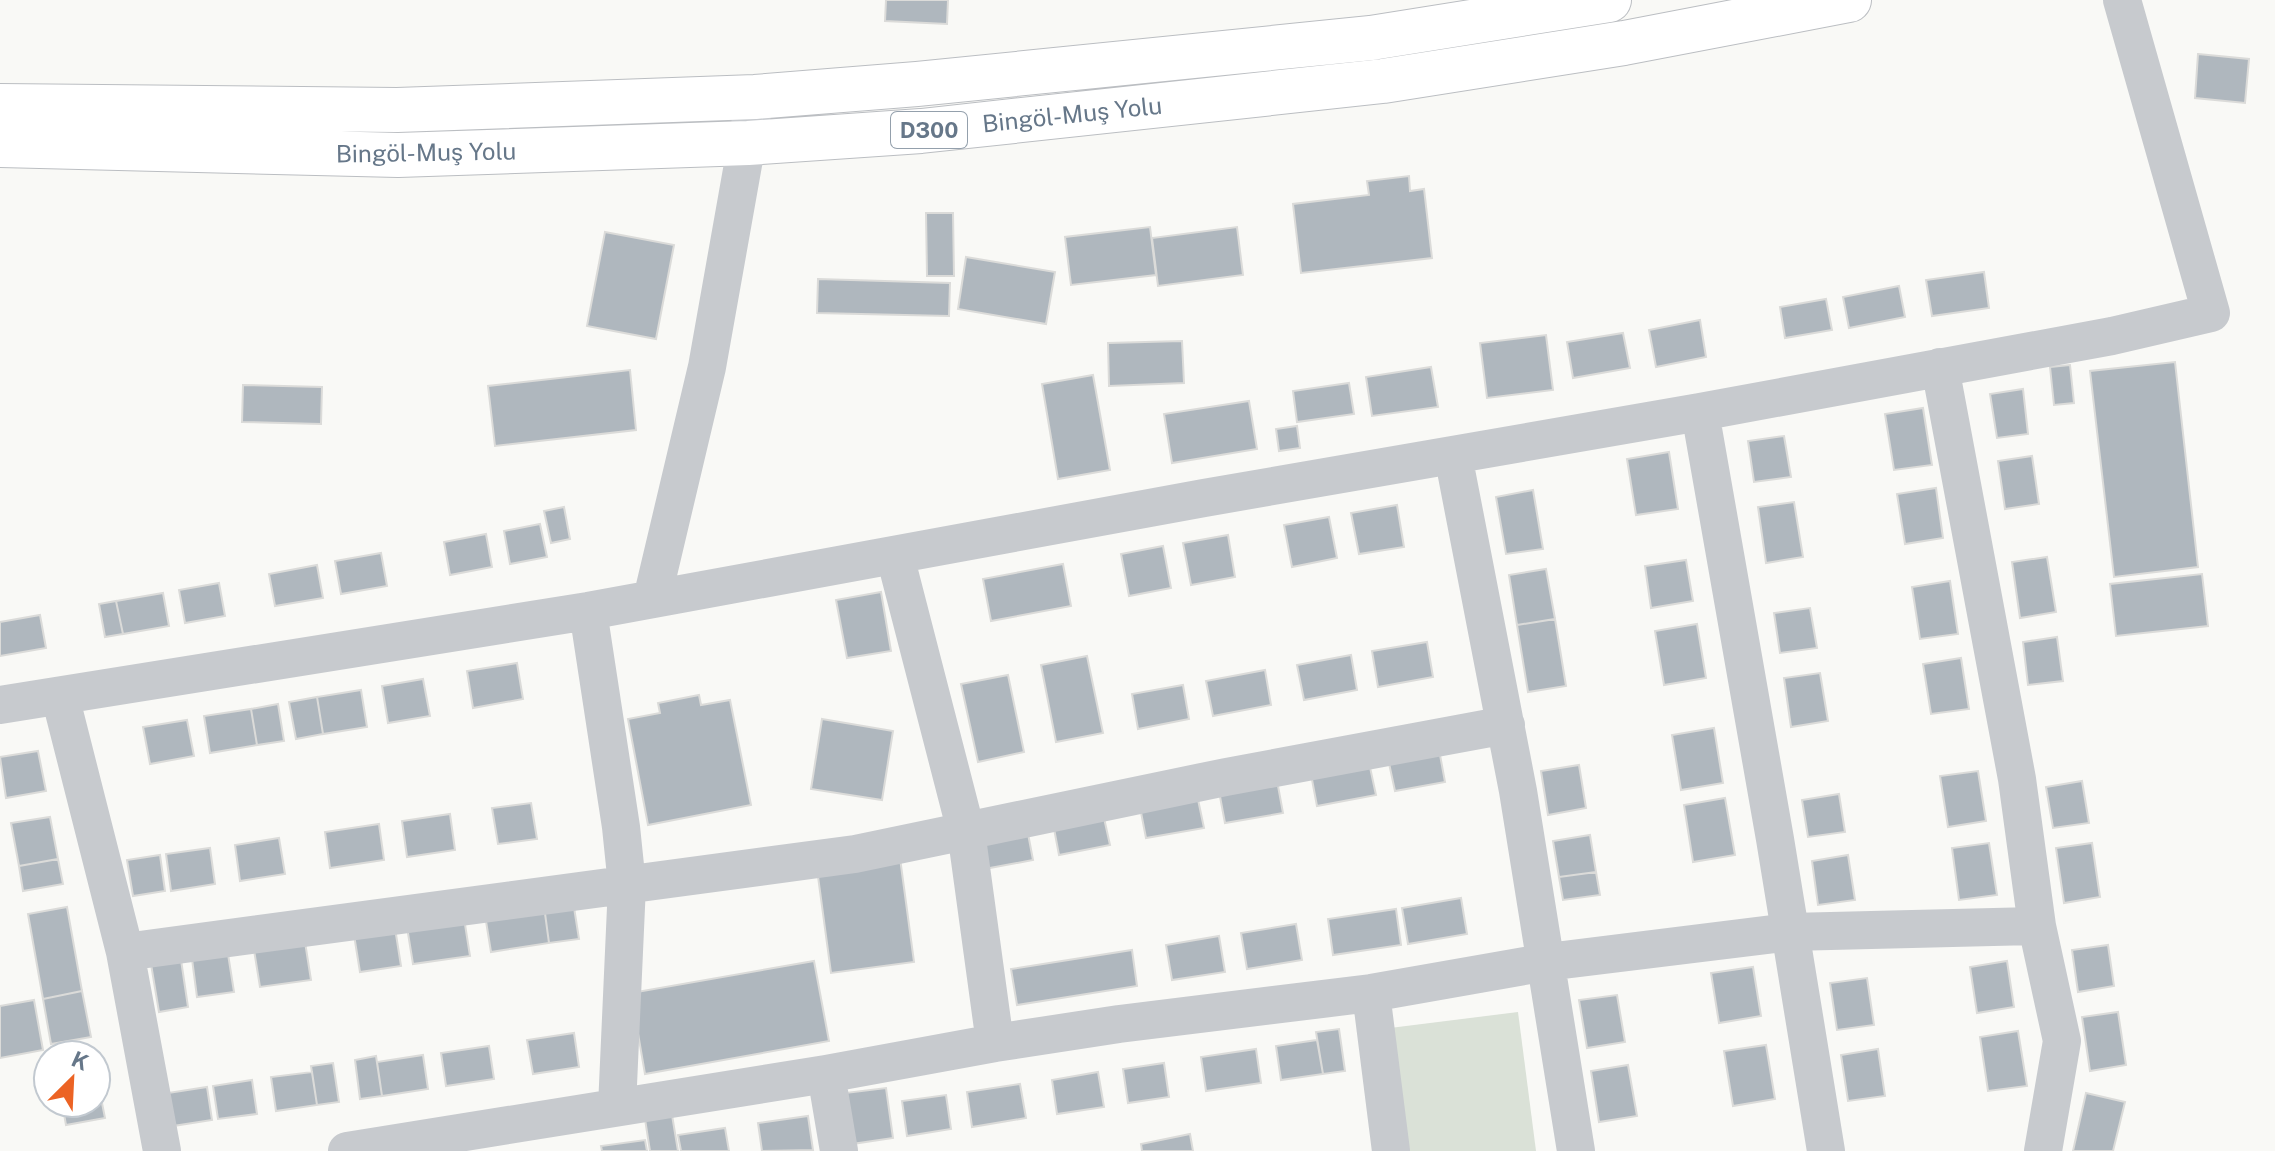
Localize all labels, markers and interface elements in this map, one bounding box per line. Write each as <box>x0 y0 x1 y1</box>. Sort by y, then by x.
street label: Bingöl-Muş Yolu <box>981 91 1163 137</box>
road number: D300 <box>891 112 967 148</box>
street label: Bingöl-Muş Yolu <box>335 136 517 168</box>
north arrow <box>32 1039 112 1119</box>
text: K <box>68 1046 93 1076</box>

